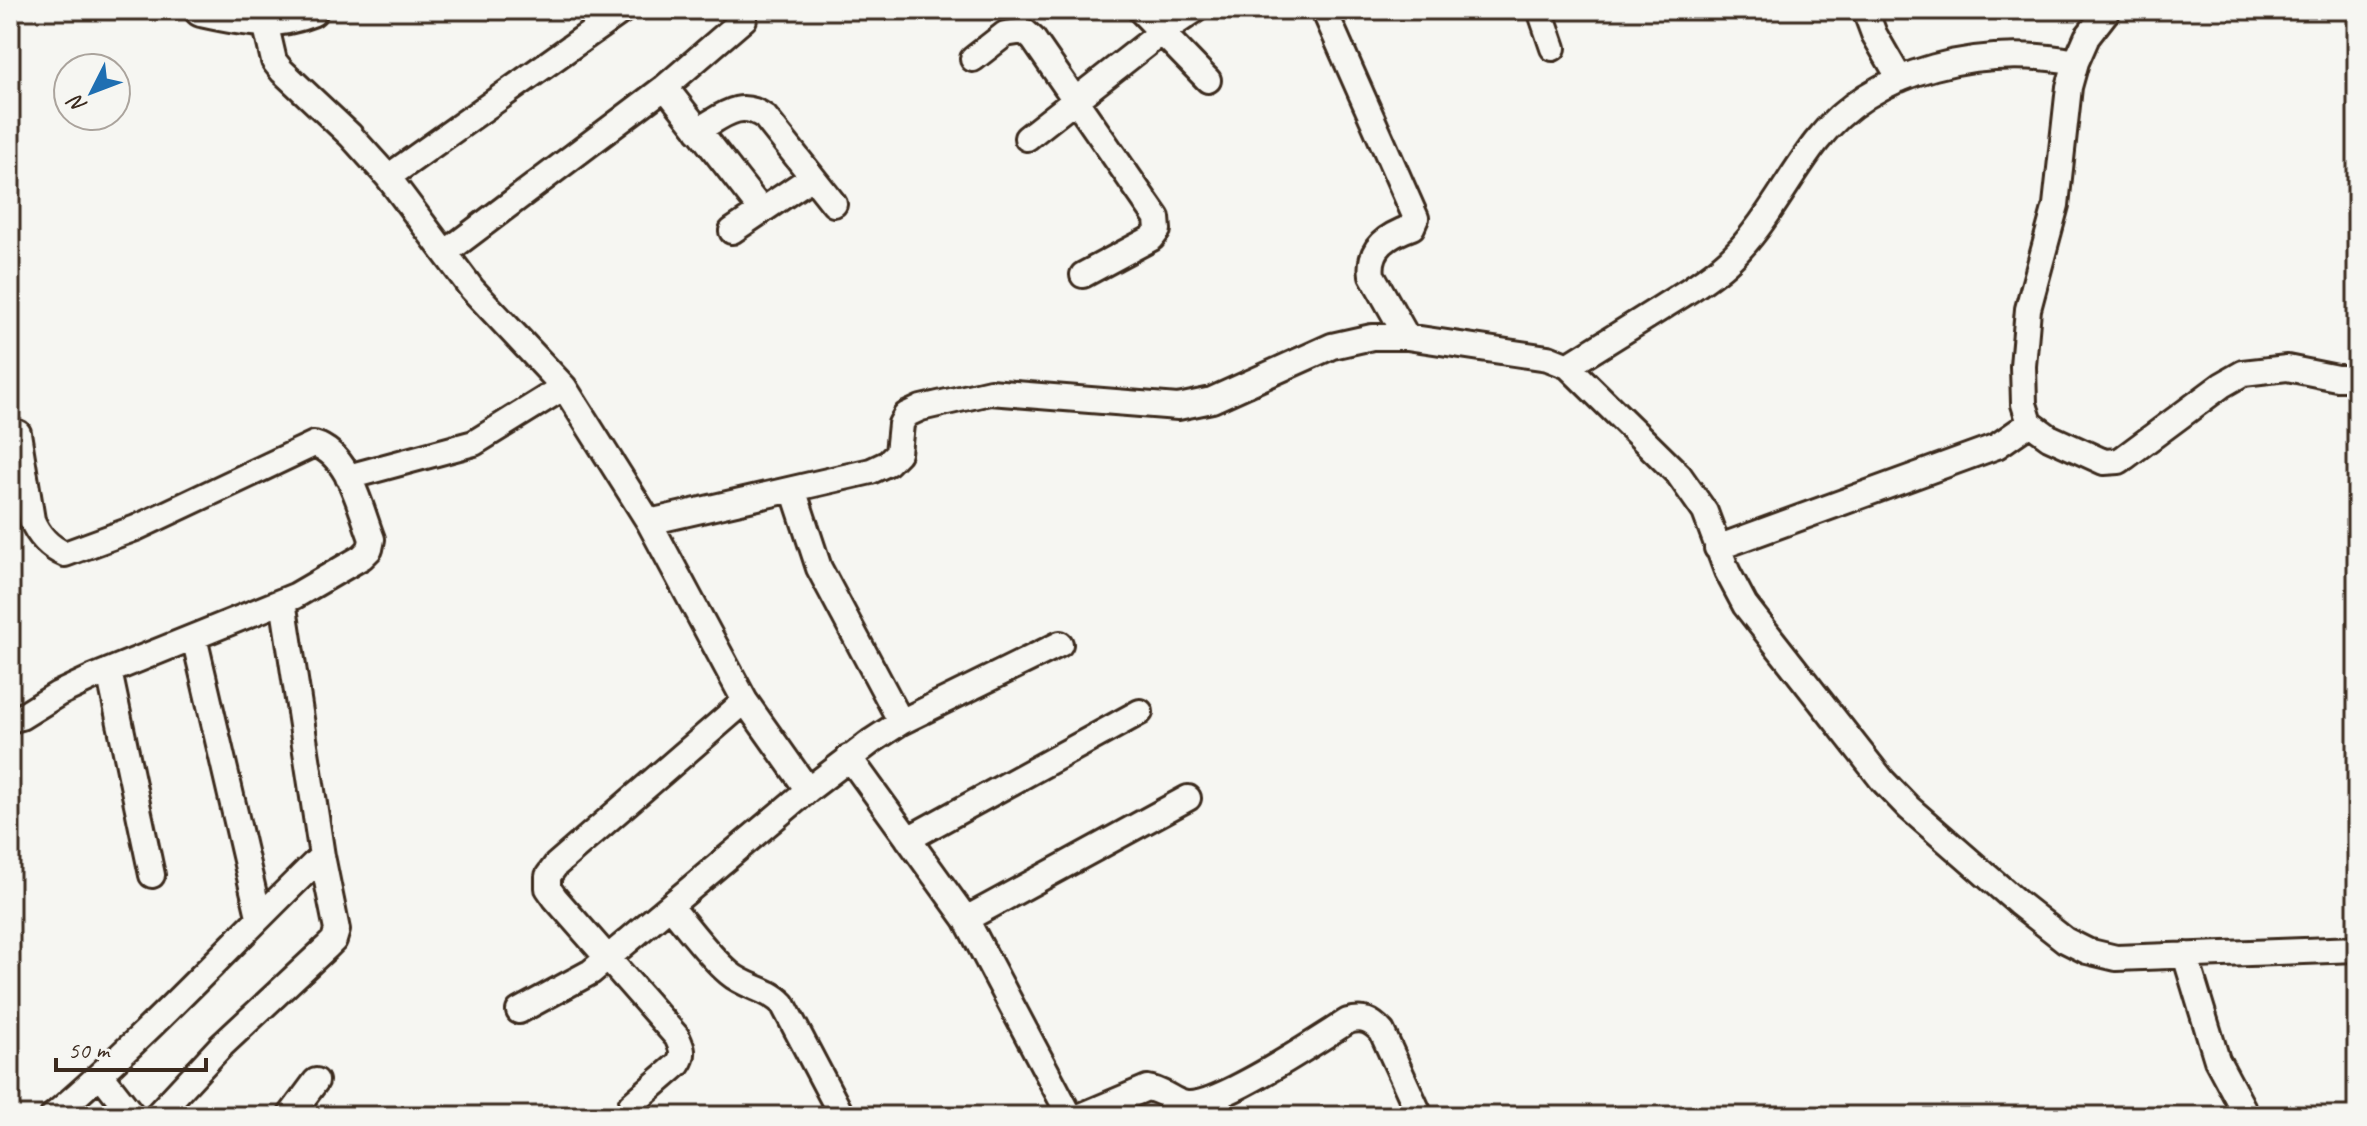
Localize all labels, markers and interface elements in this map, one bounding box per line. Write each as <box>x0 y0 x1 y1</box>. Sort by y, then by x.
north arrow <box>52 52 132 132</box>
text: N <box>61 88 93 119</box>
scale bar <box>56 1022 206 1072</box>
text: 50 m <box>68 1035 111 1065</box>

